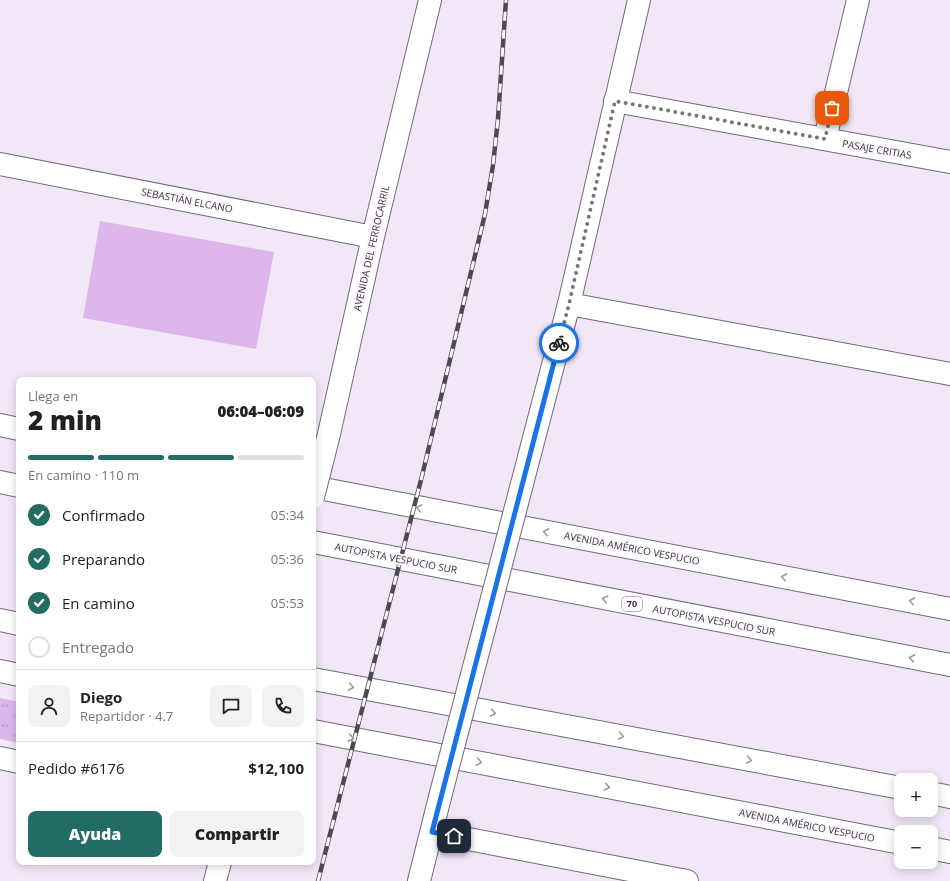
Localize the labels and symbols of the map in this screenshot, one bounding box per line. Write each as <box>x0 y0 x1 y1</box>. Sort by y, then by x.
pin <box>815 91 849 125</box>
street label: PASAJE CRITIAS <box>841 136 913 162</box>
street label: SEBASTIÁN ELCANO <box>140 184 234 216</box>
street label: AVENIDA DEL FERROCARRIL <box>350 184 392 312</box>
courier <box>539 323 579 363</box>
one-way arrow <box>415 504 422 512</box>
one-way arrow <box>543 528 549 537</box>
street label: AVENIDA AMÉRICO VESPUCIO <box>563 528 701 568</box>
street label: AUTOPISTA VESPUCIO SUR <box>334 539 458 577</box>
one-way arrow <box>781 573 787 582</box>
one-way arrow <box>602 595 608 603</box>
road number: 70 <box>622 597 642 611</box>
one-way arrow <box>909 598 915 606</box>
street label: AUTOPISTA VESPUCIO SUR <box>652 601 776 639</box>
one-way arrow <box>909 654 915 662</box>
one-way arrow <box>348 682 354 690</box>
one-way arrow <box>490 708 496 716</box>
one-way arrow <box>618 732 624 740</box>
one-way arrow <box>348 734 354 742</box>
one-way arrow <box>746 755 752 764</box>
one-way arrow <box>476 758 482 766</box>
one-way arrow <box>604 782 610 790</box>
street label: AVENIDA AMÉRICO VESPUCIO <box>738 805 876 845</box>
pin <box>437 819 471 853</box>

